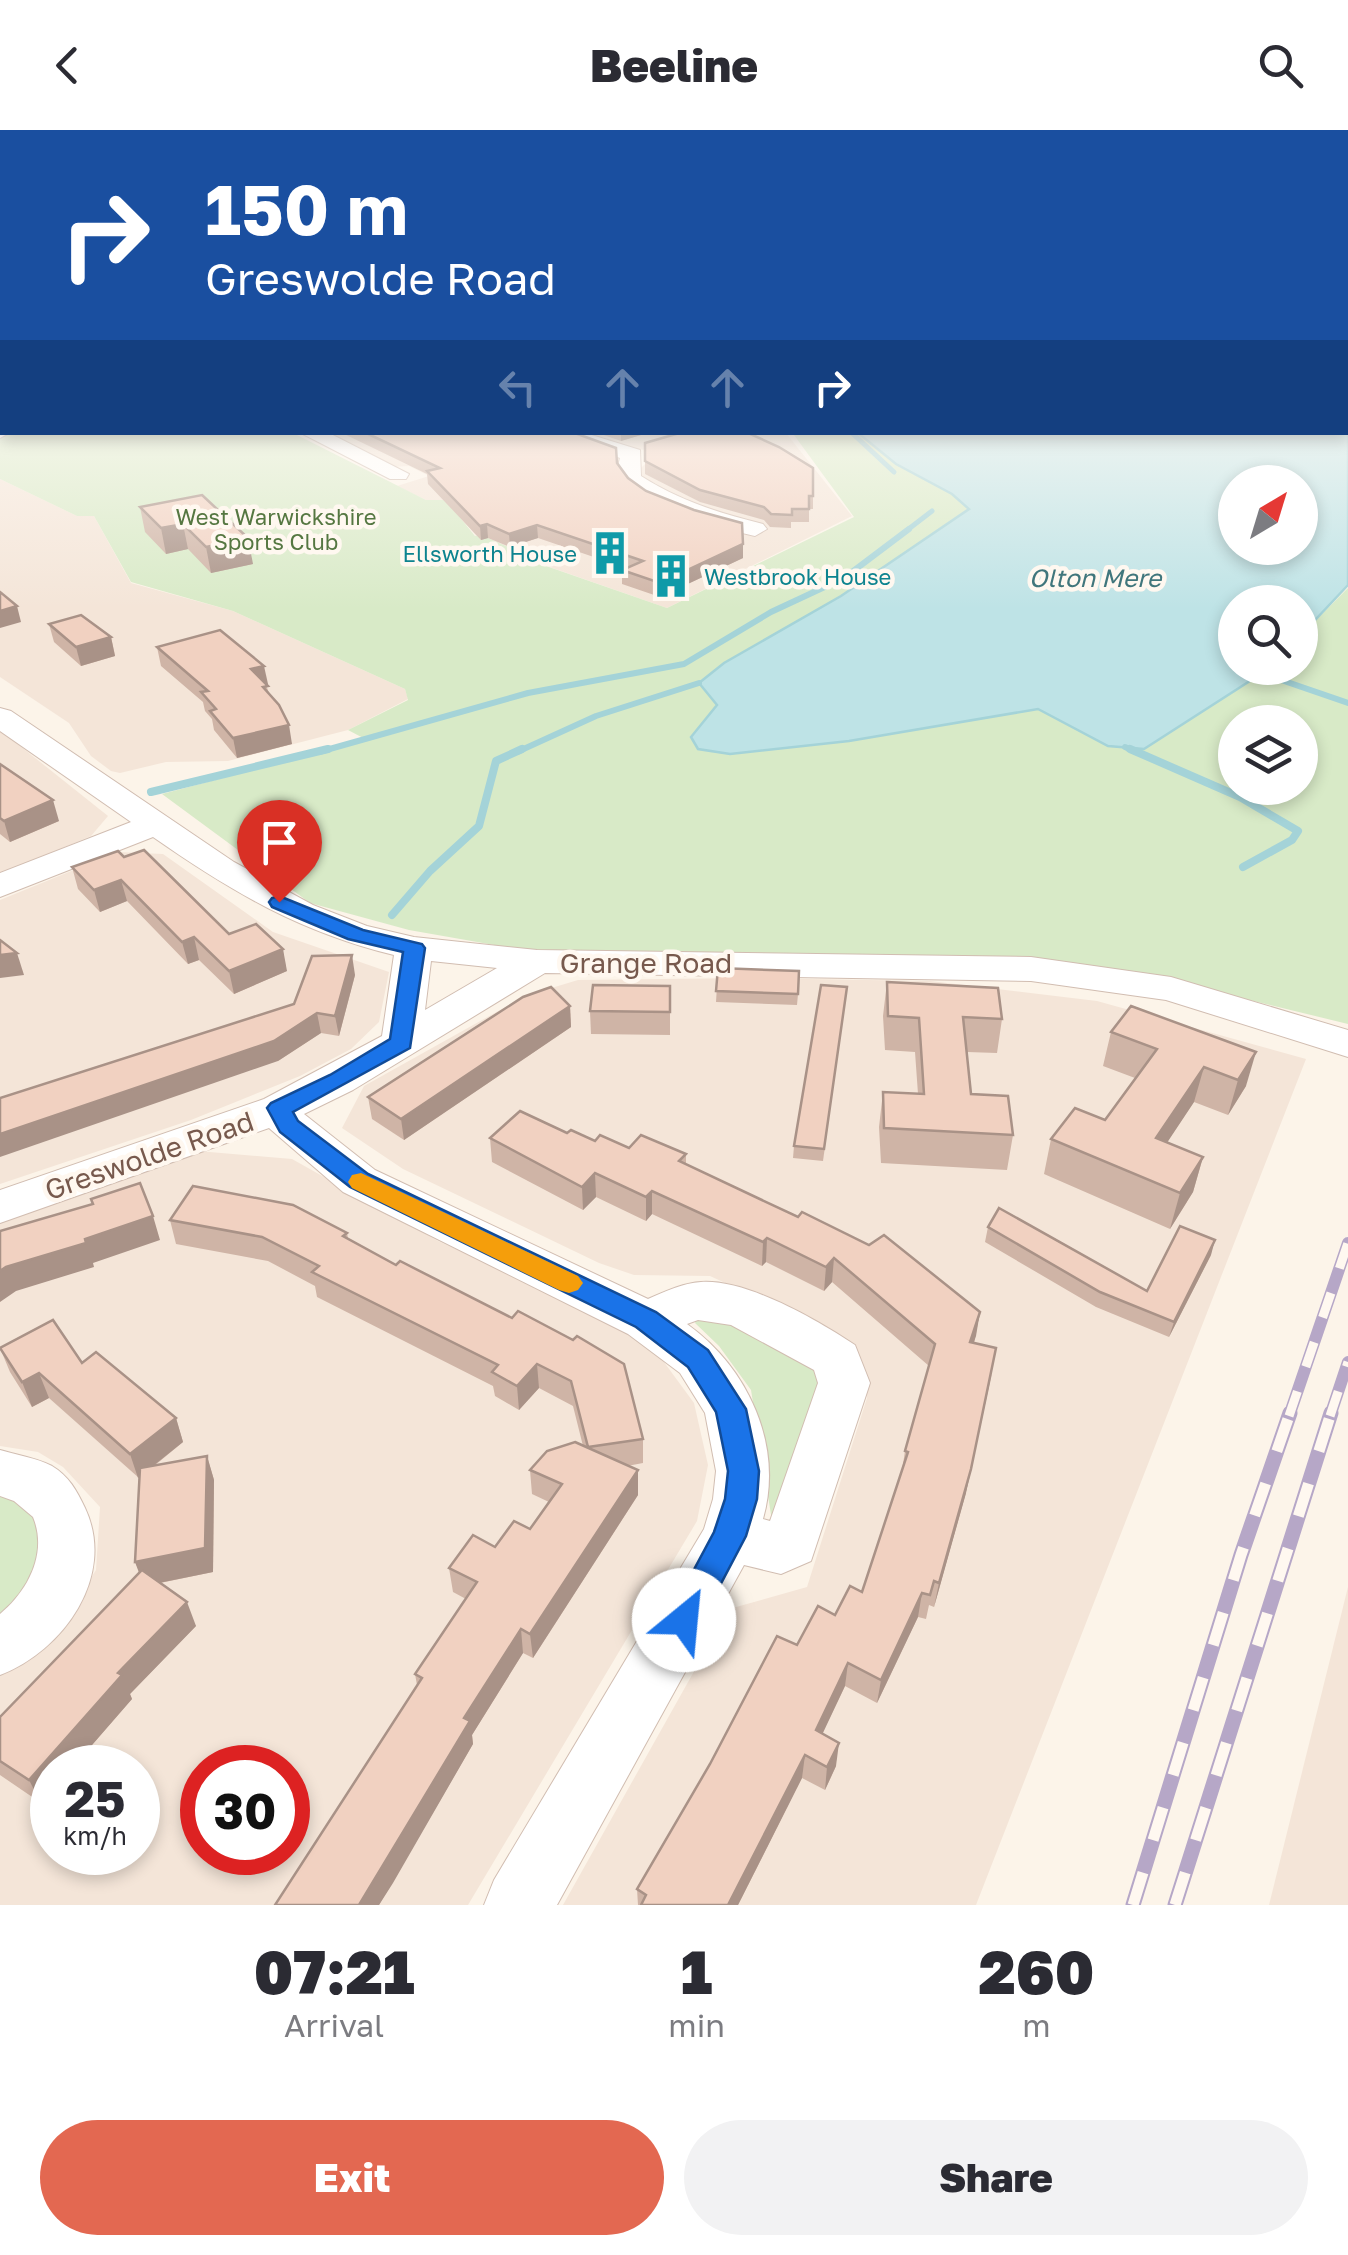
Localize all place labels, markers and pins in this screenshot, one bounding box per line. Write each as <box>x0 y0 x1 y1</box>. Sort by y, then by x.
building icon: Ellsworth House <box>586 529 634 577</box>
place label: Ellsworth House <box>403 540 577 567</box>
building icon: Westbrook House <box>647 552 695 600</box>
place label: Westbrook House <box>704 563 891 590</box>
pin <box>237 800 322 903</box>

